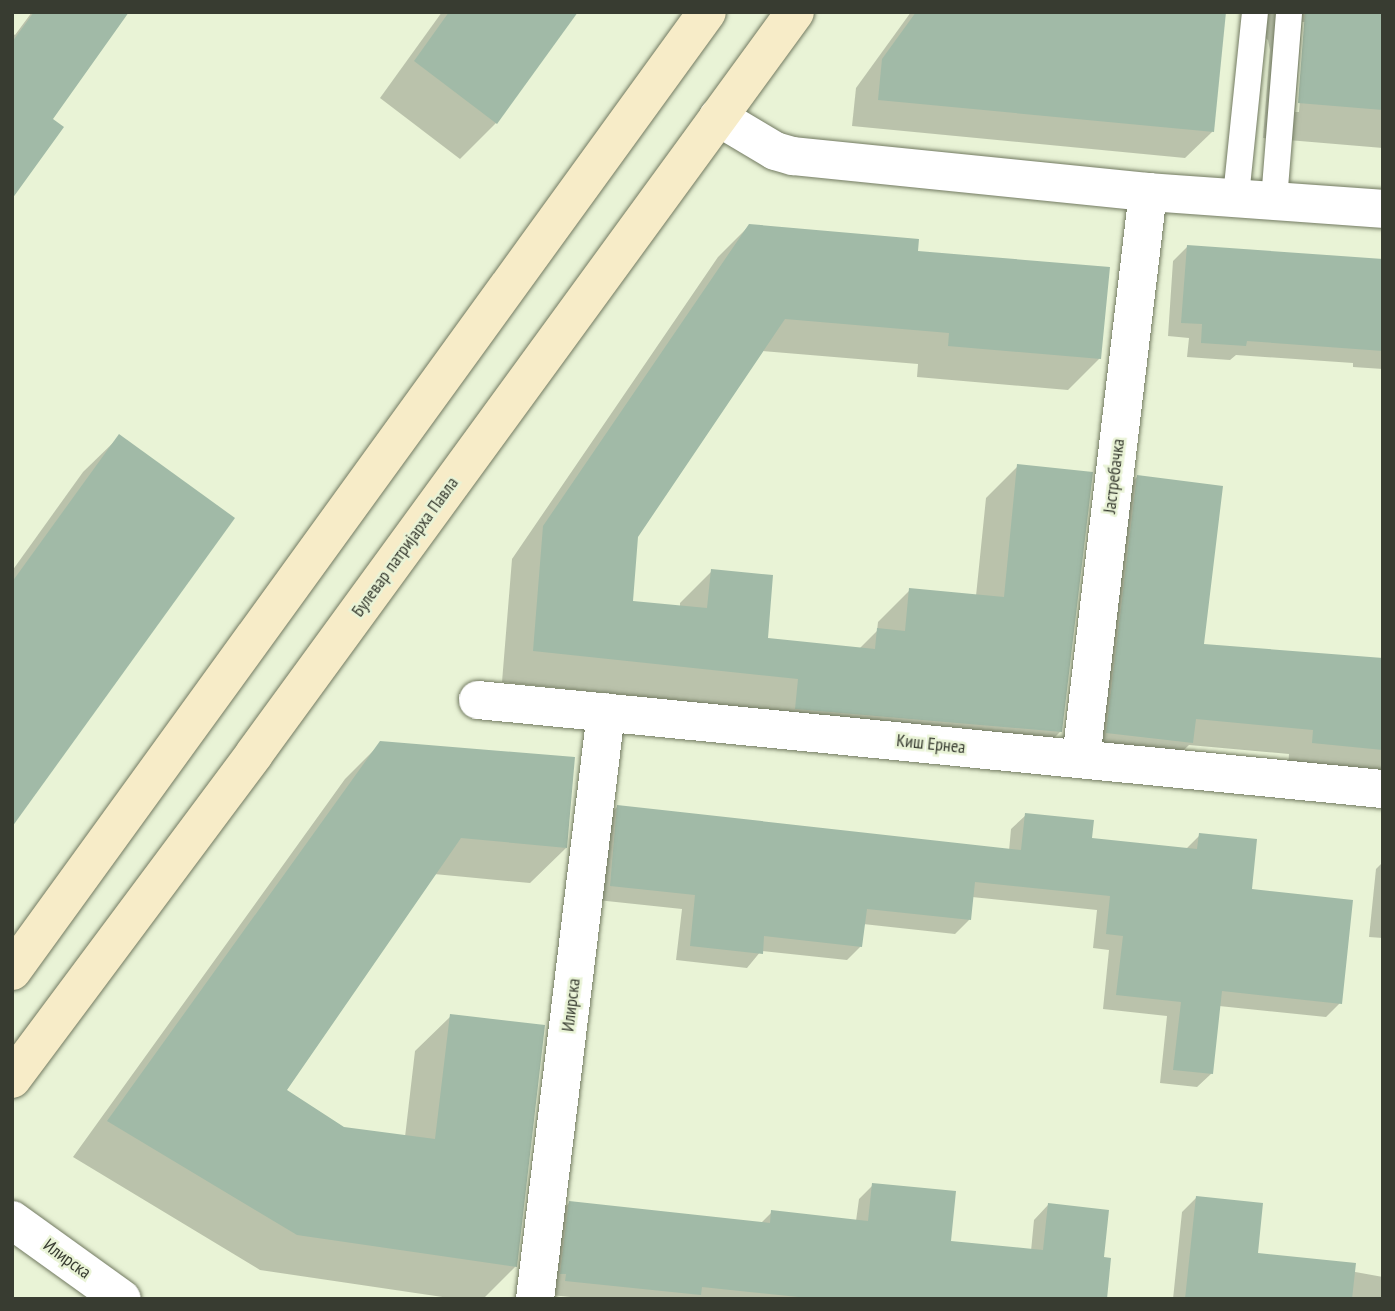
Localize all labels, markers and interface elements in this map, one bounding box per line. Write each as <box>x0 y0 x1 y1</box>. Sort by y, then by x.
street label: Јастребачка <box>1099 437 1129 515</box>
street label: Булевар патријарха Павла <box>347 473 463 621</box>
street label: Киш Ернеа <box>895 730 967 758</box>
street label: Илирска <box>557 977 585 1033</box>
street label: Илирска <box>39 1235 95 1283</box>

